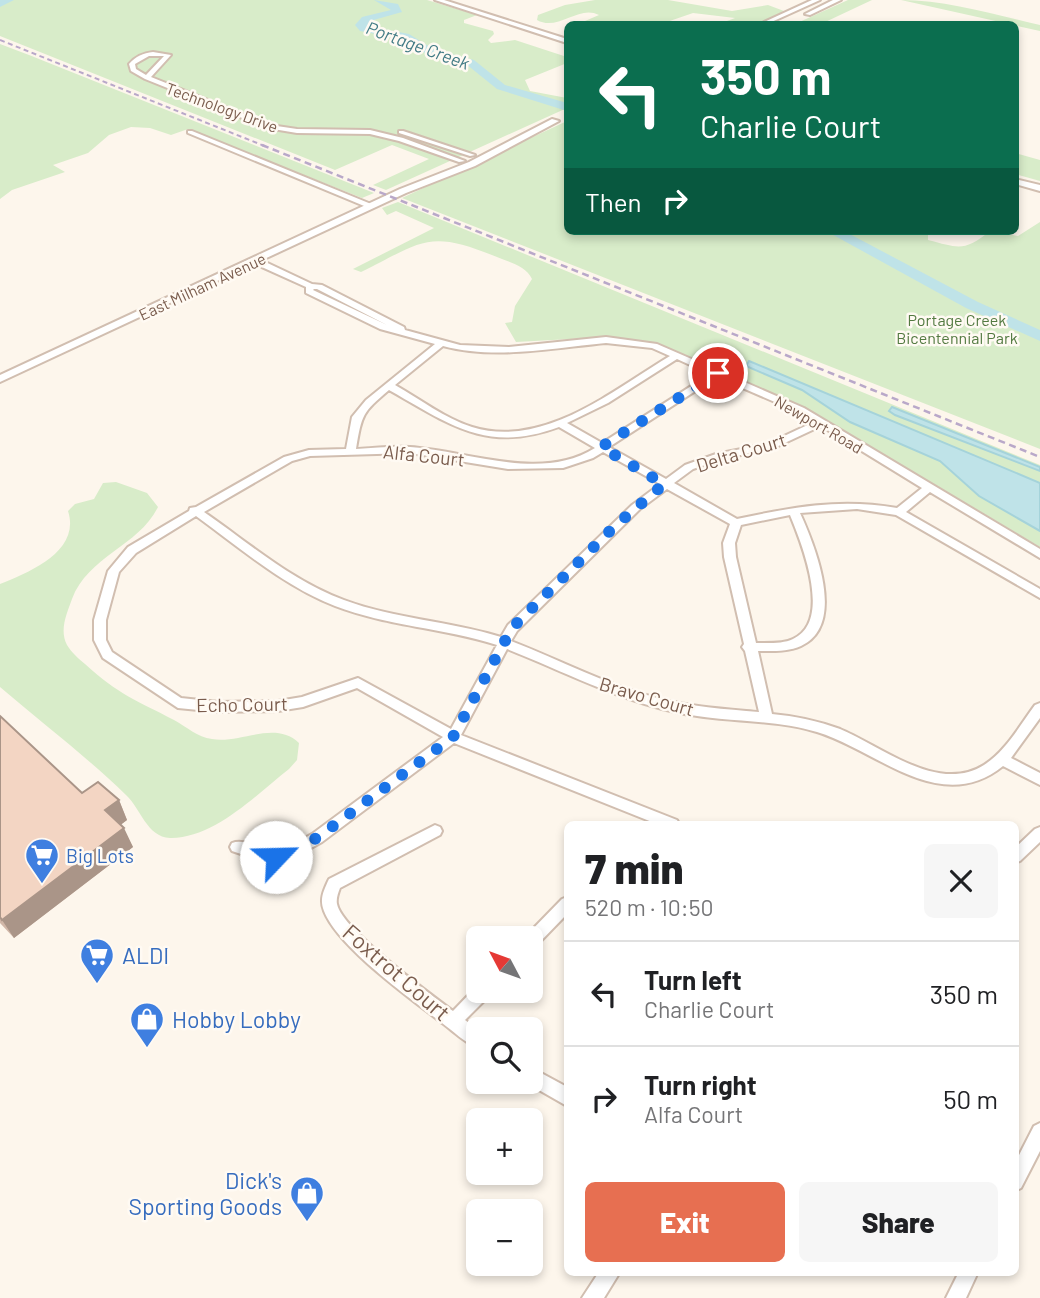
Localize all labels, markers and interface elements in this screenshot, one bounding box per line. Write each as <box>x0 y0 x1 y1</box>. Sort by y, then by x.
water label: Portage Creek <box>363 16 473 74</box>
text: 350 m <box>700 46 832 105</box>
icon: left <box>585 49 676 140</box>
street label: Technology Drive <box>163 78 281 136</box>
text: Charlie Court <box>700 106 881 144</box>
icon: right <box>656 182 694 220</box>
text: Then <box>585 186 642 217</box>
street label: East Milham Avenue <box>136 248 268 324</box>
park label: Portage Creek Bicentennial Park <box>896 310 1018 347</box>
pin <box>688 343 748 403</box>
icon: arrive <box>699 354 737 392</box>
street label: Newport Road <box>772 391 866 457</box>
street label: Delta Court <box>693 427 789 477</box>
street label: Alfa Court <box>382 439 466 471</box>
street label: Bravo Court <box>597 672 697 720</box>
street label: Echo Court <box>196 692 288 716</box>
position arrow <box>239 820 313 894</box>
supermarket icon: Big Lots <box>23 836 61 885</box>
text: 7 min <box>585 842 684 892</box>
place label: Big Lots <box>66 844 134 867</box>
button: close <box>924 844 998 918</box>
text: 520 m · 10:50 <box>585 893 713 921</box>
street label: Foxtrot Court <box>338 918 456 1026</box>
north arrow <box>466 926 542 1003</box>
map controls <box>466 926 543 1276</box>
supermarket icon: ALDI <box>78 936 116 985</box>
place label: ALDI <box>122 941 169 969</box>
text: Turn left <box>644 964 742 995</box>
icon: left <box>585 975 623 1013</box>
text: 350 m <box>930 978 998 1009</box>
text: Charlie Court <box>644 995 774 1023</box>
shop icon: Hobby Lobby <box>128 1000 166 1049</box>
place label: Hobby Lobby <box>172 1005 301 1033</box>
button: search <box>466 1017 543 1094</box>
text: Turn right <box>644 1069 757 1100</box>
icon: right <box>585 1080 623 1118</box>
text: 50 m <box>943 1083 998 1114</box>
text: Alfa Court <box>644 1100 743 1128</box>
button: + <box>466 1108 543 1185</box>
place label: Dick's Sporting Goods <box>128 1166 282 1220</box>
shop icon: Dick's Sporting Goods <box>288 1174 326 1223</box>
button: Exit <box>585 1182 785 1262</box>
button: Share <box>799 1182 998 1262</box>
button: − <box>466 1199 543 1276</box>

